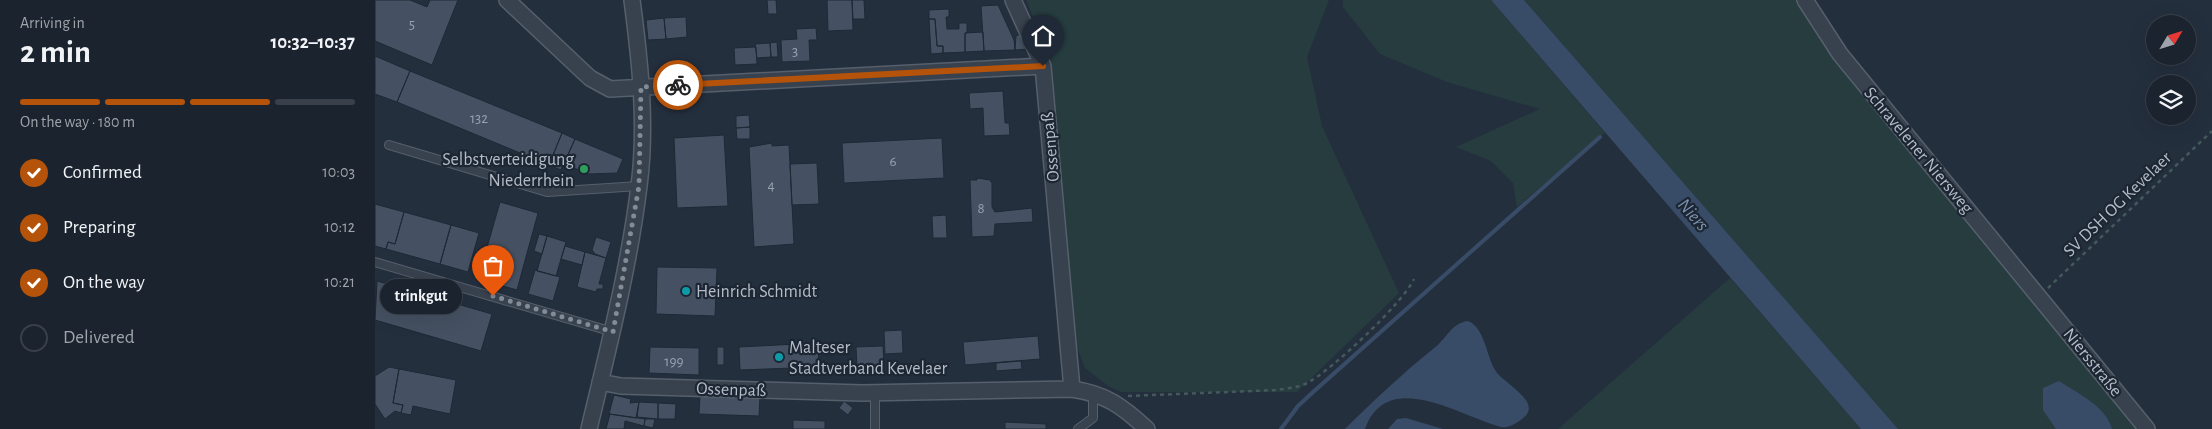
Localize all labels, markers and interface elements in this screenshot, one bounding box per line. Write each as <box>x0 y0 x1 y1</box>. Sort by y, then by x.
text: Arriving in <box>20 15 85 31</box>
pin <box>1022 15 1064 66</box>
north arrow <box>2146 15 2196 65</box>
map controls <box>2146 15 2196 125</box>
house number: 5 <box>409 17 415 32</box>
icon: home <box>1029 22 1057 50</box>
text: 10:32–10:37 <box>271 33 355 52</box>
text: 2 min <box>20 36 91 68</box>
house number: 3 <box>792 44 798 59</box>
courier <box>653 60 703 110</box>
icon: bike <box>664 71 692 99</box>
button: layers <box>2146 75 2196 125</box>
street label: Schravelener Niersweg <box>1860 84 1976 217</box>
house number: 132 <box>470 111 488 126</box>
street label: Ossenpaß <box>1039 111 1063 182</box>
text: On the way · 180 m <box>20 114 135 130</box>
street label: SV DSH OG Kevelaer <box>2060 149 2175 261</box>
place label: Selbstverteidigung Niederrhein <box>442 151 574 190</box>
house number: 6 <box>889 154 897 169</box>
icon: check <box>20 159 48 187</box>
text: Confirmed <box>63 163 142 182</box>
marker: Selbstverteidigung Niederrhein <box>578 163 590 175</box>
text: 10:03 <box>322 164 355 180</box>
house number: 4 <box>767 178 775 193</box>
water label: Niers <box>1674 195 1712 235</box>
house number: 8 <box>977 201 985 216</box>
icon: check <box>20 214 48 242</box>
text: Preparing <box>63 218 136 237</box>
text: 10:12 <box>325 219 355 235</box>
pin <box>472 245 514 296</box>
icon: bag <box>479 252 507 280</box>
icon: check <box>20 269 48 297</box>
text: On the way <box>63 273 145 292</box>
text: 10:21 <box>325 274 355 290</box>
callout: trinkgut <box>381 278 463 314</box>
place label: Heinrich Schmidt <box>696 283 817 301</box>
marker: Heinrich Schmidt <box>680 285 692 297</box>
text: trinkgut <box>394 288 448 304</box>
street label: Niersstraße <box>2059 325 2125 400</box>
text: Delivered <box>63 328 135 347</box>
place label: Malteser Stadtverband Kevelaer <box>789 339 947 378</box>
marker: Malteser Stadtverband Kevelaer <box>773 351 785 363</box>
house number: 199 <box>664 354 684 369</box>
street label: Ossenpaß <box>696 380 766 400</box>

